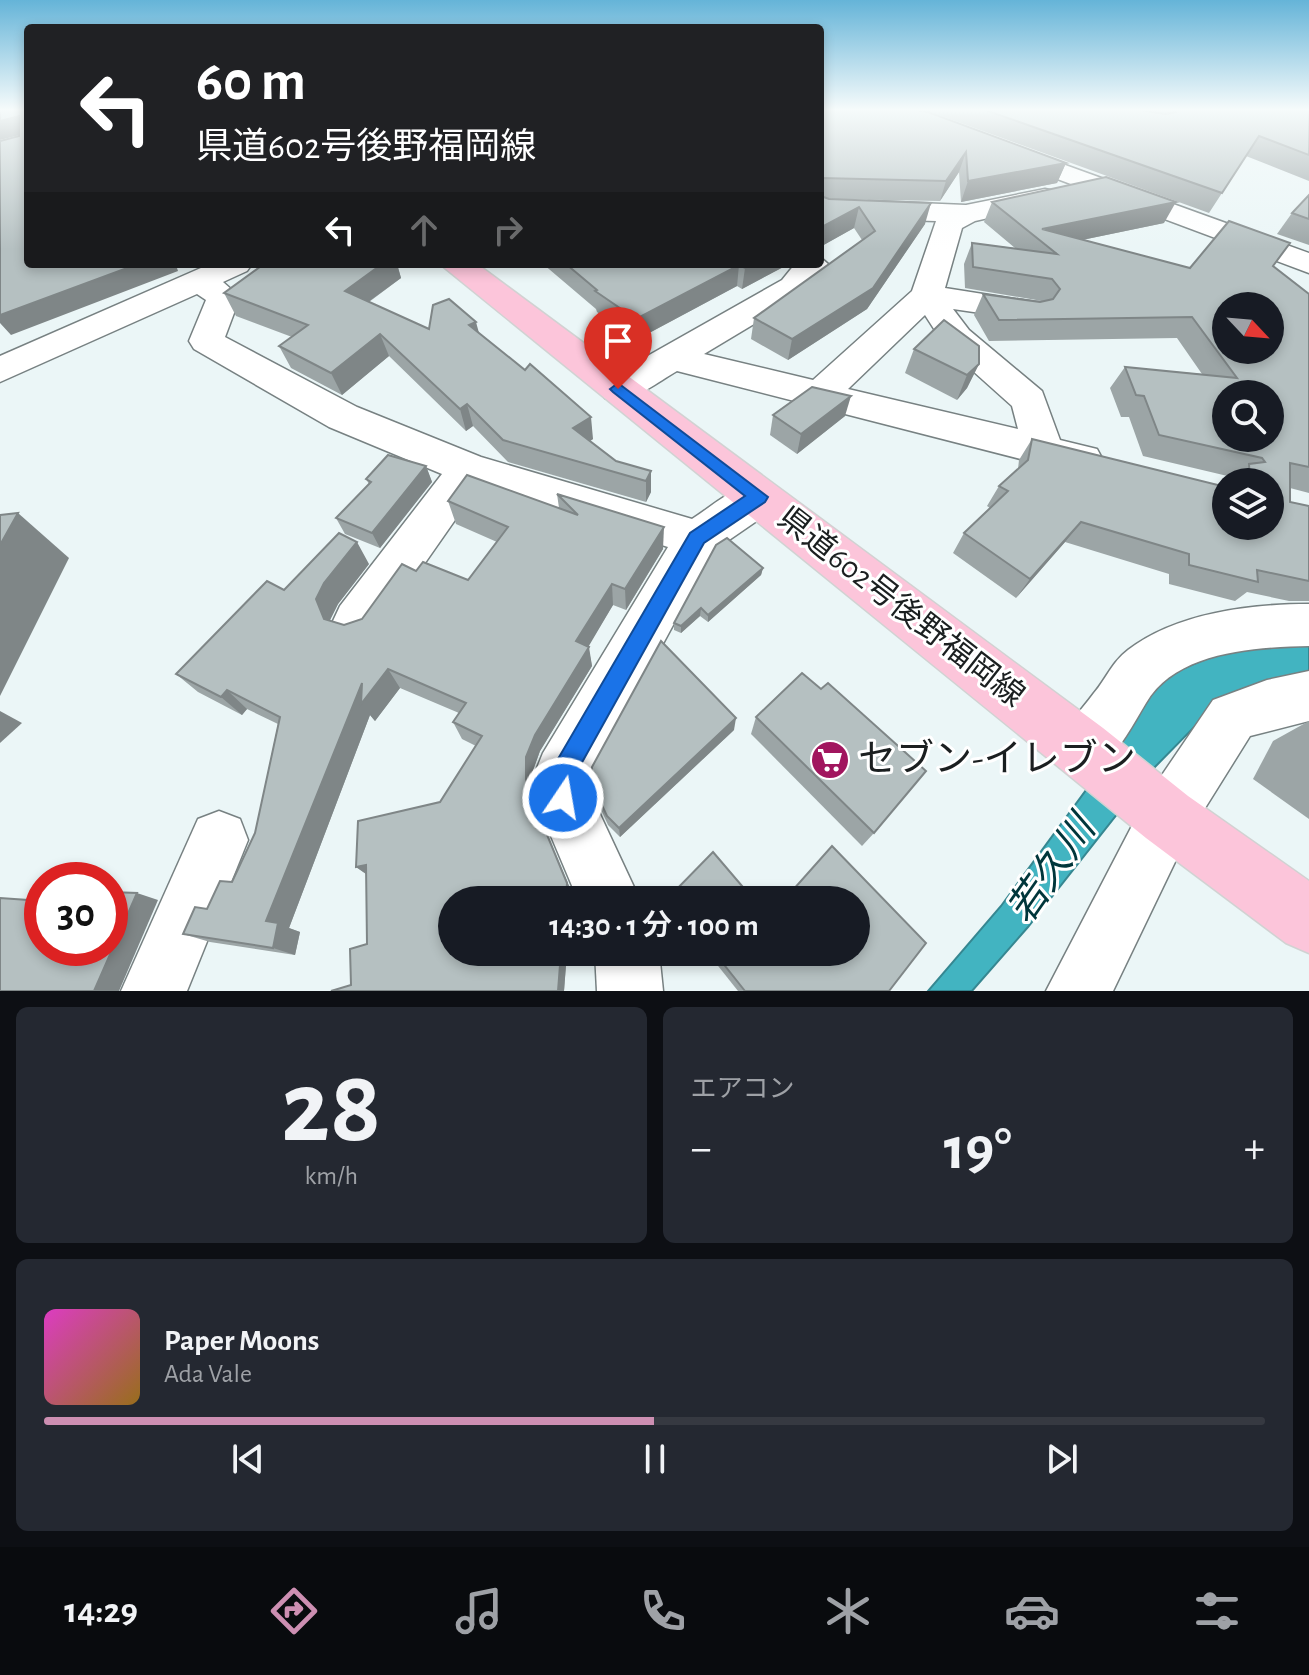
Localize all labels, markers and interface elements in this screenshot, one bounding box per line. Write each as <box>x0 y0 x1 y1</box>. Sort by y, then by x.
text: 60 m <box>196 54 306 110</box>
icon: left <box>64 56 168 160</box>
text: 県道602号後野福岡線 <box>196 129 536 165</box>
icon: left <box>318 208 362 252</box>
icon: ahead <box>402 208 446 252</box>
icon: right <box>486 208 530 252</box>
north arrow <box>1212 292 1284 364</box>
map controls <box>1212 292 1284 540</box>
pin <box>584 307 652 389</box>
icon: arrive <box>596 319 640 363</box>
button: search <box>1212 380 1284 452</box>
button: layers <box>1212 468 1284 540</box>
street label: 県道602号後野福岡線 <box>772 500 1031 713</box>
place label: セブン-イレブン <box>858 738 1136 779</box>
supermarket icon: セブン-イレブン <box>809 739 851 781</box>
position arrow <box>521 756 605 840</box>
water label: 若久川 <box>1000 805 1105 931</box>
speed limit sign: 30 <box>24 862 128 966</box>
text: 14:30 · 1 分 · 100 m <box>549 911 759 941</box>
text: 28 <box>281 1057 381 1161</box>
text: エアコン <box>691 1076 795 1102</box>
text: 19° <box>944 1120 1012 1180</box>
text: − <box>691 1127 712 1171</box>
text: + <box>1244 1127 1265 1171</box>
text: km/h <box>304 1163 358 1189</box>
text: Paper Moons <box>164 1326 319 1356</box>
text: Ada Vale <box>164 1361 252 1387</box>
icon: previous <box>226 1437 270 1481</box>
icon: pause <box>633 1437 677 1481</box>
icon: next <box>1040 1437 1084 1481</box>
icon: directions <box>266 1583 322 1639</box>
icon: music <box>451 1583 507 1639</box>
icon: phone <box>635 1583 691 1639</box>
icon: climate <box>820 1583 876 1639</box>
icon: car <box>1004 1583 1060 1639</box>
icon: filters <box>1189 1583 1245 1639</box>
text: 14:29 <box>64 1593 138 1629</box>

